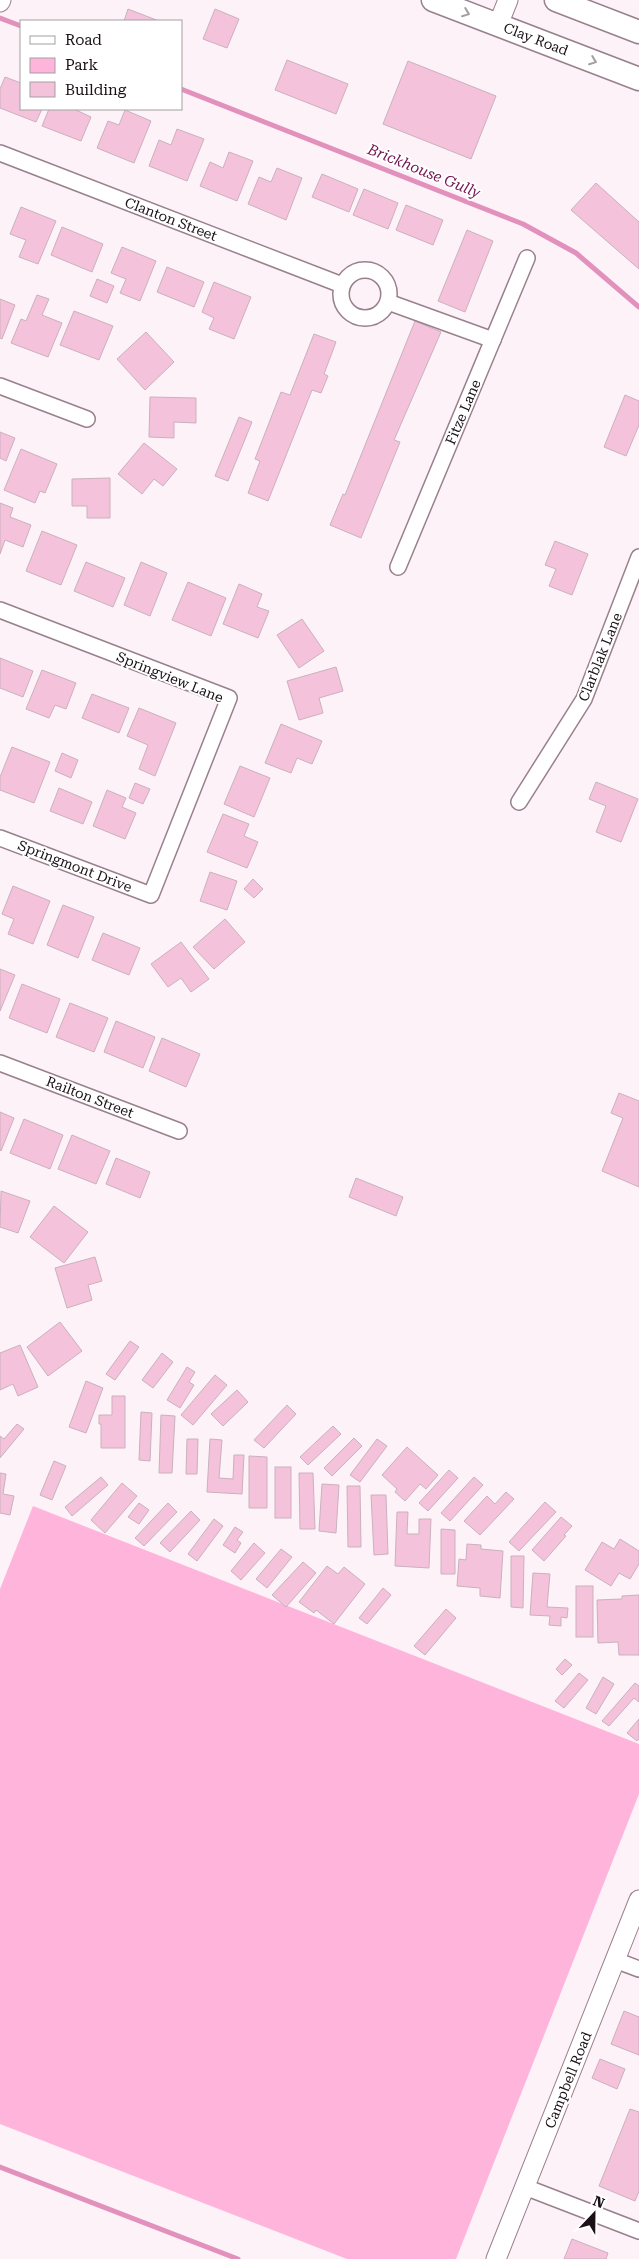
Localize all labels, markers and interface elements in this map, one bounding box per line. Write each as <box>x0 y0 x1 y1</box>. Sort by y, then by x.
one-way arrow <box>461 7 469 17</box>
street label: Clay Road <box>501 19 571 59</box>
legend <box>20 20 182 110</box>
text: Road <box>65 31 102 49</box>
one-way arrow <box>588 55 597 65</box>
text: Park <box>65 56 99 74</box>
text: Building <box>65 81 127 99</box>
water label: Brickhouse Gully <box>364 140 483 202</box>
street label: Clanton Street <box>123 194 219 244</box>
street label: Fitze Lane <box>442 377 484 447</box>
street label: Clarblak Lane <box>575 610 625 704</box>
street label: Springview Lane <box>114 648 226 706</box>
street label: Springmont Drive <box>16 837 135 895</box>
street label: Railton Street <box>44 1073 136 1121</box>
street label: Campbell Road <box>541 2029 595 2131</box>
north arrow <box>569 2189 619 2239</box>
text: N <box>591 2193 607 2211</box>

